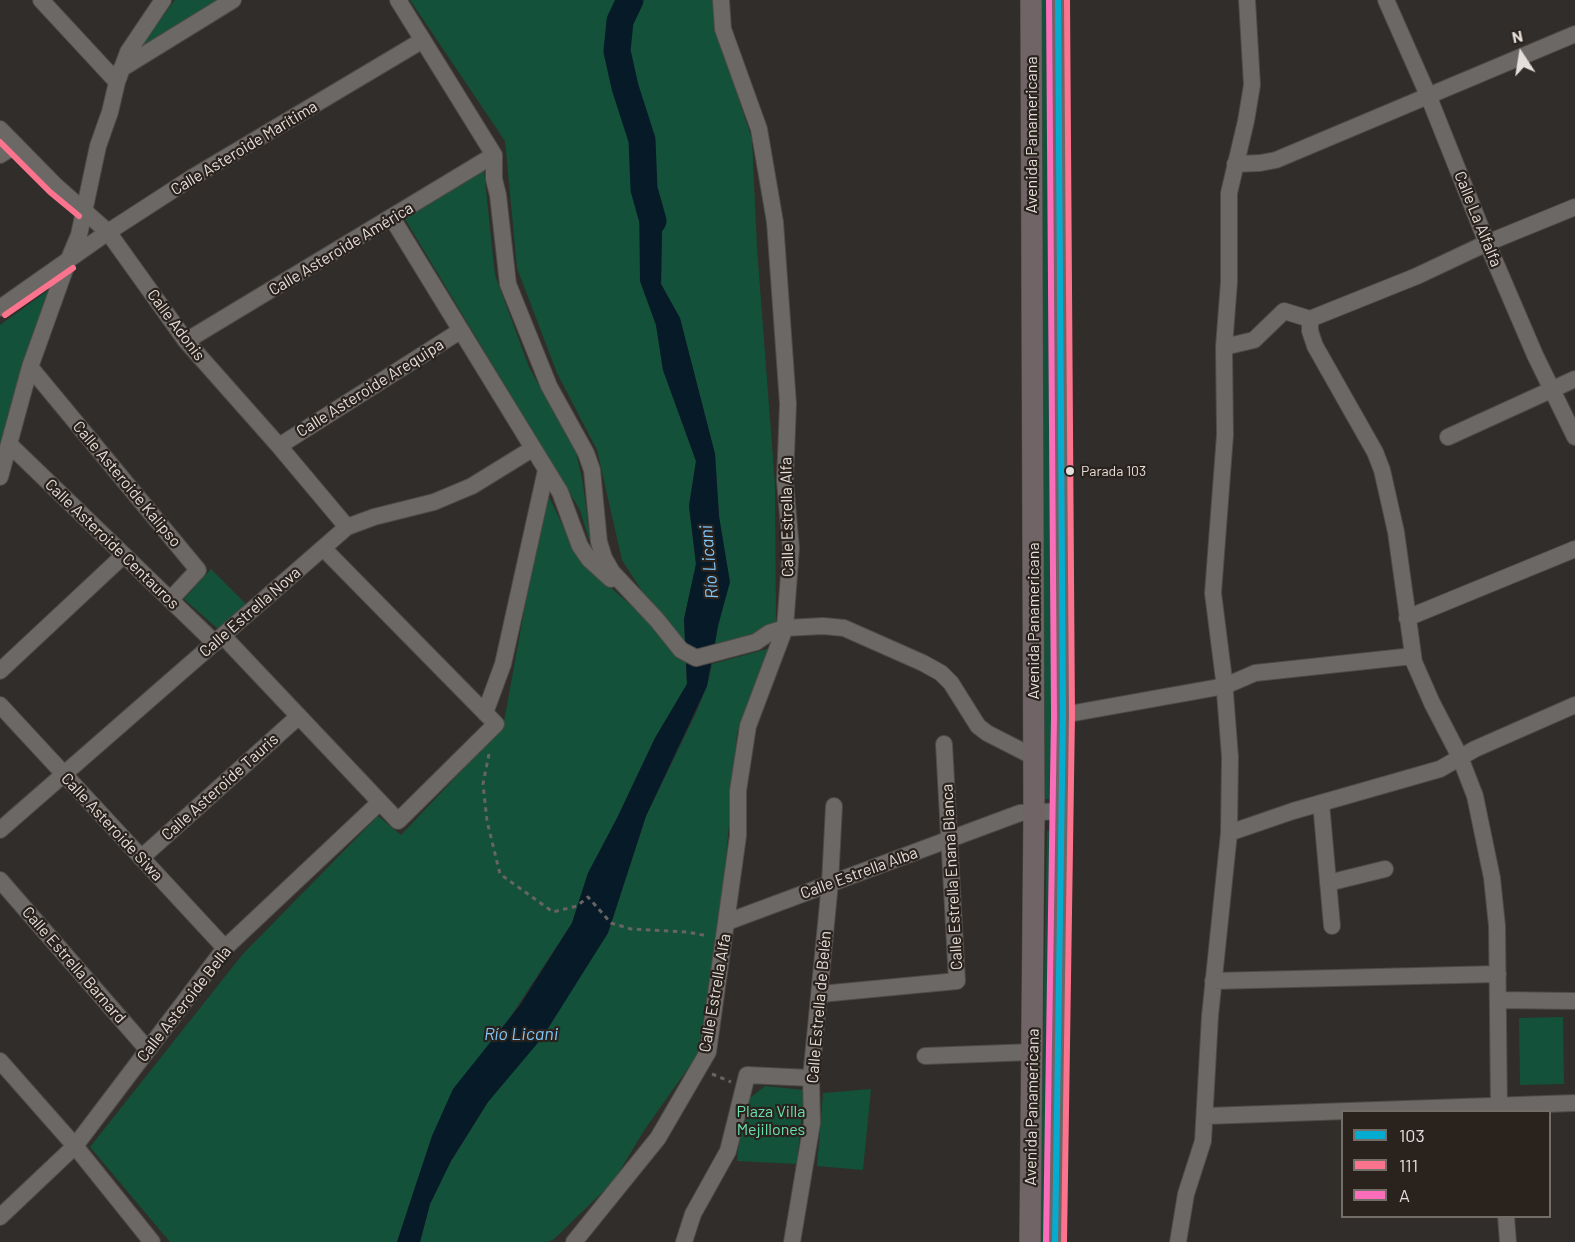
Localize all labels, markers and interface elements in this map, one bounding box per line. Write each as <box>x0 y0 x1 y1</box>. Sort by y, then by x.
north arrow <box>1491 24 1551 84</box>
text: N <box>1510 26 1524 46</box>
street label: Avenida Panamericana <box>1022 56 1042 214</box>
street label: Calle Asteroide Marítima <box>167 97 321 199</box>
street label: Calle La Alfalfa <box>1450 168 1506 270</box>
street label: Calle Asteroide América <box>265 198 417 300</box>
street label: Calle Adonis <box>143 286 209 364</box>
street label: Calle Asteroide Arequipa <box>293 335 447 441</box>
street label: Calle Asteroide Kalipso <box>69 417 185 551</box>
street label: Calle Estrella Alfa <box>776 457 798 577</box>
place label: Parada 103 <box>1081 463 1146 479</box>
marker: Parada 103 <box>1064 465 1076 477</box>
street label: Calle Asteroide Centauros <box>41 475 183 613</box>
water label: Río Licani <box>695 524 723 600</box>
street label: Avenida Panamericana <box>1024 542 1044 700</box>
street label: Calle Estrella Nova <box>195 563 305 661</box>
street label: Calle Asteroide Tauris <box>158 729 282 845</box>
street label: Calle Asteroide Siwa <box>57 769 167 885</box>
street label: Calle Estrella Enana Blanca <box>938 783 966 971</box>
street label: Calle Estrella Alba <box>798 843 920 903</box>
street label: Calle Estrella Barnard <box>18 903 130 1027</box>
street label: Calle Estrella de Belén <box>803 930 835 1084</box>
street label: Calle Estrella Alfa <box>695 932 735 1054</box>
street label: Calle Asteroide Bella <box>133 942 235 1066</box>
water label: Río Licani <box>484 1023 558 1045</box>
street label: Avenida Panamericana <box>1021 1028 1043 1186</box>
park label: Plaza Villa Mejillones <box>737 1102 805 1140</box>
legend <box>1341 1110 1551 1218</box>
text: 103 <box>1399 1124 1425 1146</box>
text: 111 <box>1399 1154 1418 1176</box>
text: A <box>1399 1184 1410 1206</box>

